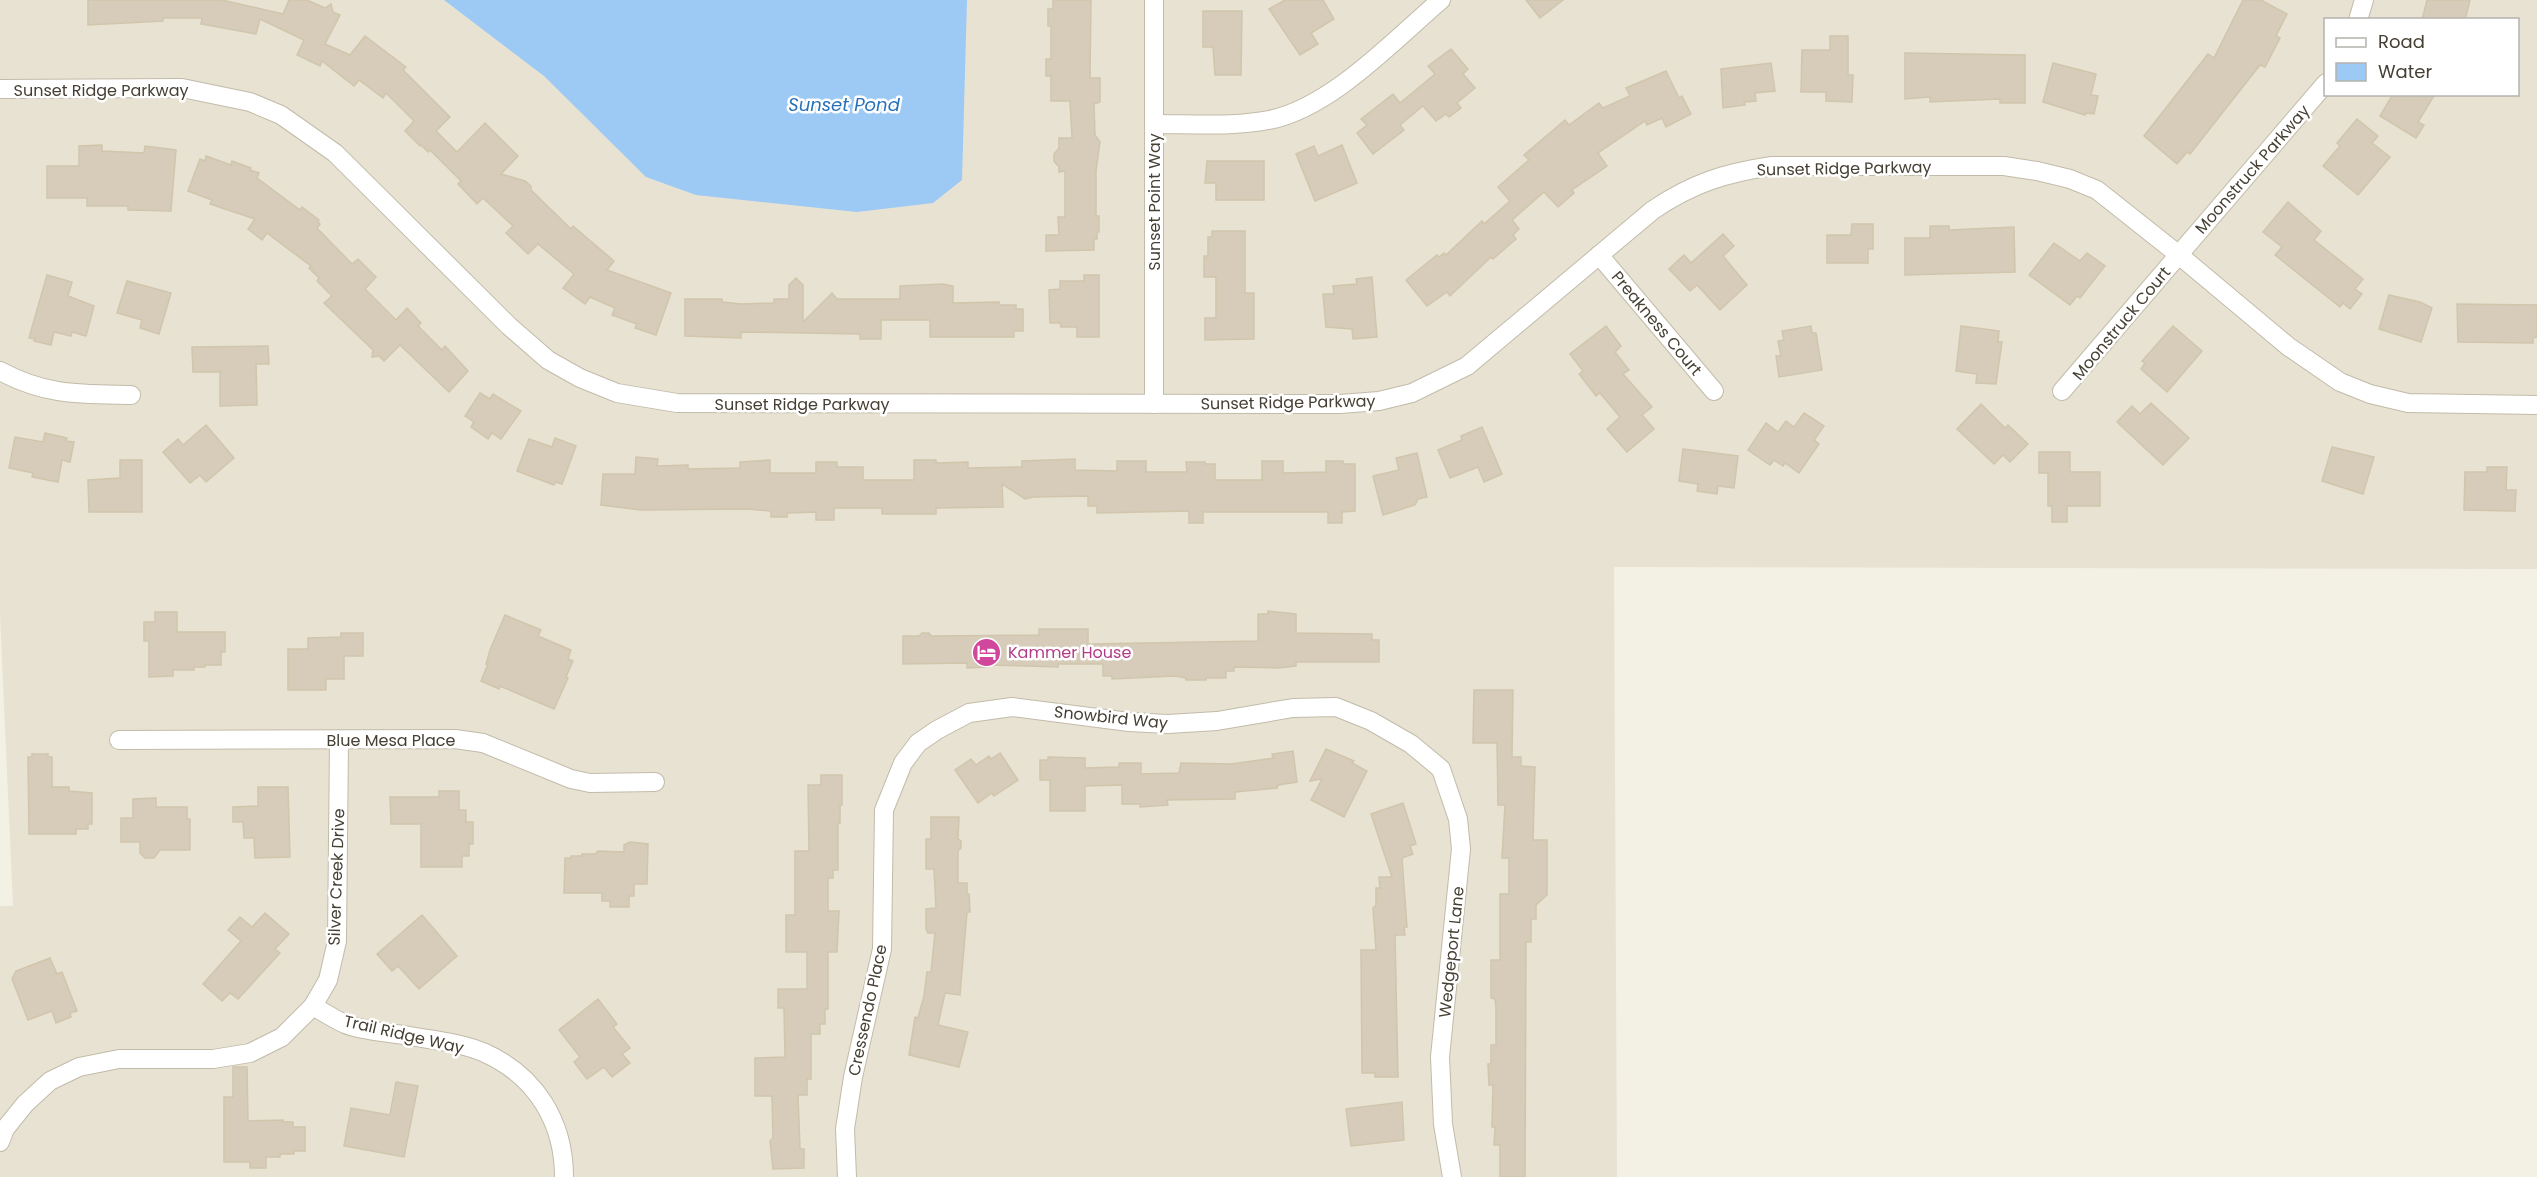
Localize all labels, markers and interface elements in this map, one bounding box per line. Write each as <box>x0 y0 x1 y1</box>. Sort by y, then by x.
legend <box>2324 18 2519 96</box>
text: Road <box>2378 29 2425 54</box>
text: Water <box>2378 59 2432 84</box>
street label: Sunset Ridge Parkway <box>14 79 188 102</box>
water label: Sunset Pond <box>788 92 901 117</box>
street label: Moonstruck Parkway <box>2190 100 2315 239</box>
street label: Sunset Point Way <box>1143 133 1166 271</box>
street label: Sunset Ridge Parkway <box>1756 155 1932 182</box>
street label: Moonstruck Court <box>2067 262 2176 385</box>
street label: Preakness Court <box>1606 266 1707 381</box>
street label: Sunset Ridge Parkway <box>1200 389 1376 416</box>
street label: Sunset Ridge Parkway <box>715 393 889 416</box>
hotel icon: Kammer House <box>971 636 1003 668</box>
place label: Kammer House <box>1008 641 1131 664</box>
street label: Snowbird Way <box>1053 700 1169 735</box>
street label: Blue Mesa Place <box>327 729 456 752</box>
street label: Silver Creek Drive <box>323 808 350 946</box>
street label: Wedgeport Lane <box>1433 885 1470 1019</box>
street label: Cressendo Place <box>842 942 893 1078</box>
street label: Trail Ridge Way <box>342 1010 466 1059</box>

